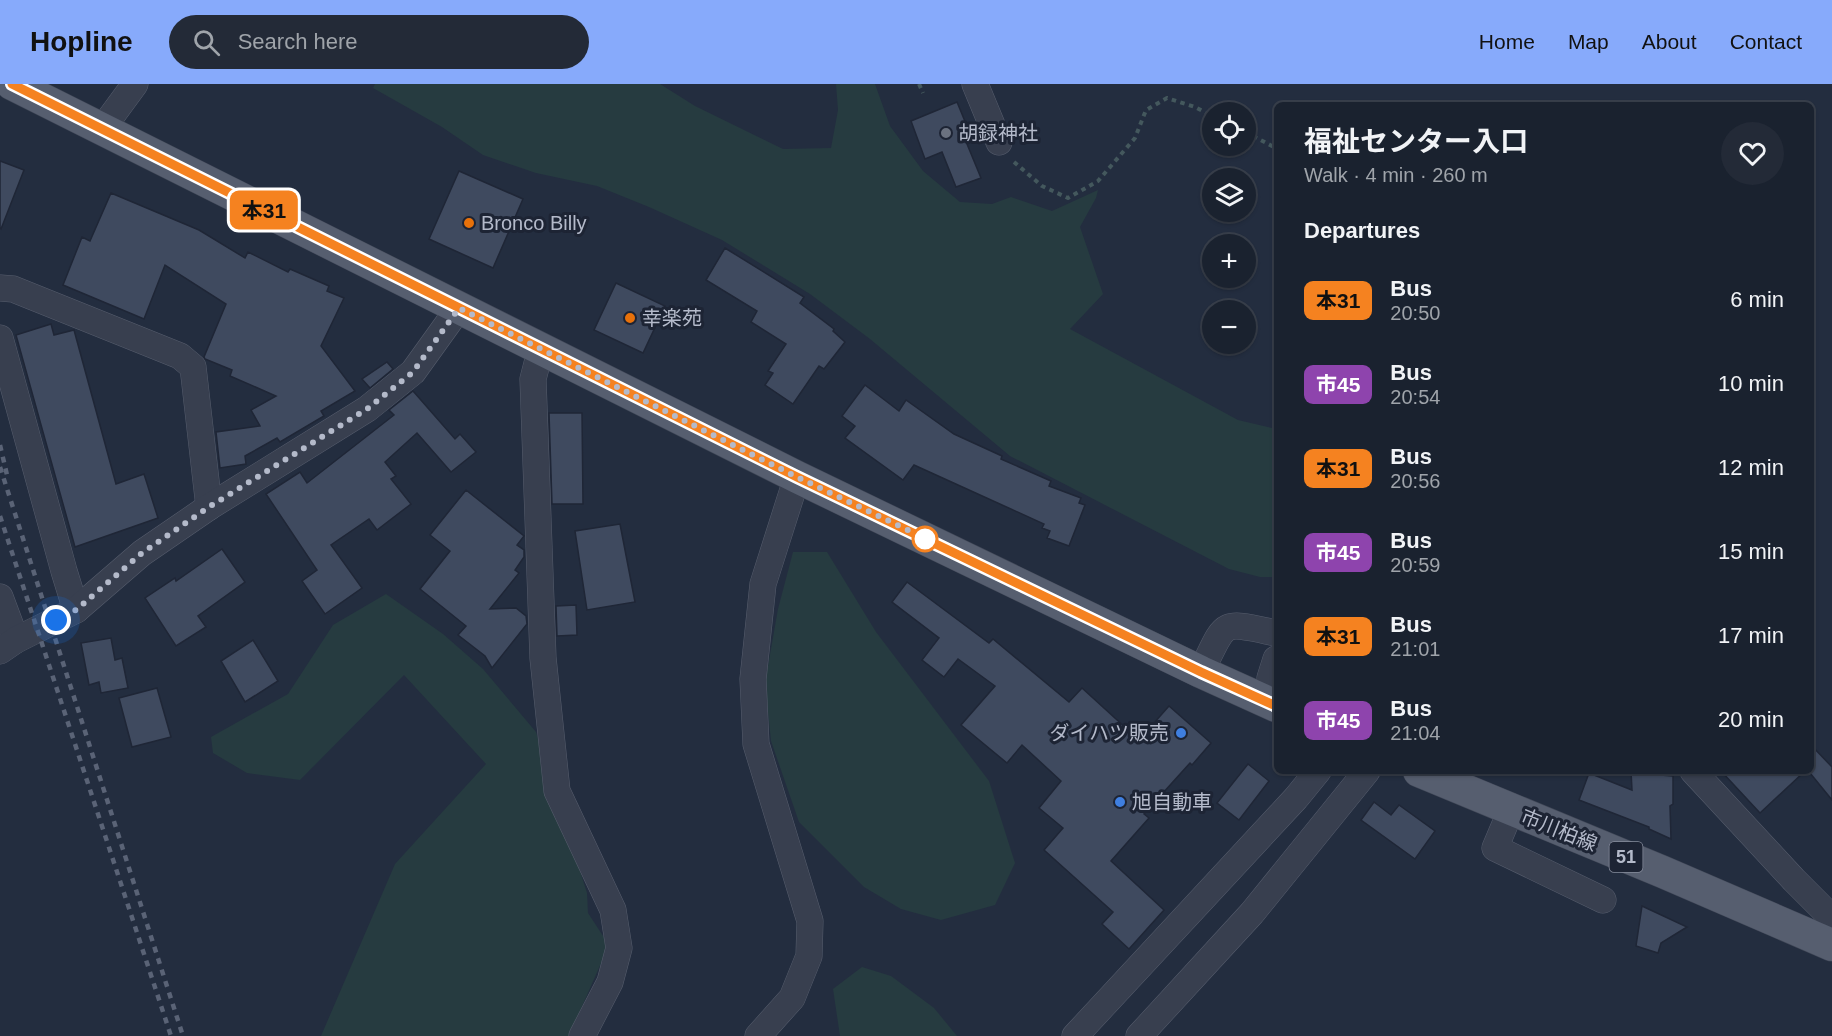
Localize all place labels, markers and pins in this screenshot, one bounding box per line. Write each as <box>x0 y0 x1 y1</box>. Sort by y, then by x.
place label: 胡録神社 <box>958 122 1038 144</box>
marker: 胡録神社 <box>939 126 953 140</box>
place label: Bronco Billy <box>481 212 587 234</box>
marker: Bronco Billy <box>462 216 476 230</box>
place label: 幸楽苑 <box>642 307 702 329</box>
marker: 幸楽苑 <box>623 311 637 325</box>
unlabelled marker <box>912 526 938 552</box>
place label: ダイハツ販売 <box>1049 722 1169 744</box>
marker: ダイハツ販売 <box>1174 726 1188 740</box>
place label: 旭自動車 <box>1132 791 1212 813</box>
marker: 旭自動車 <box>1113 795 1127 809</box>

